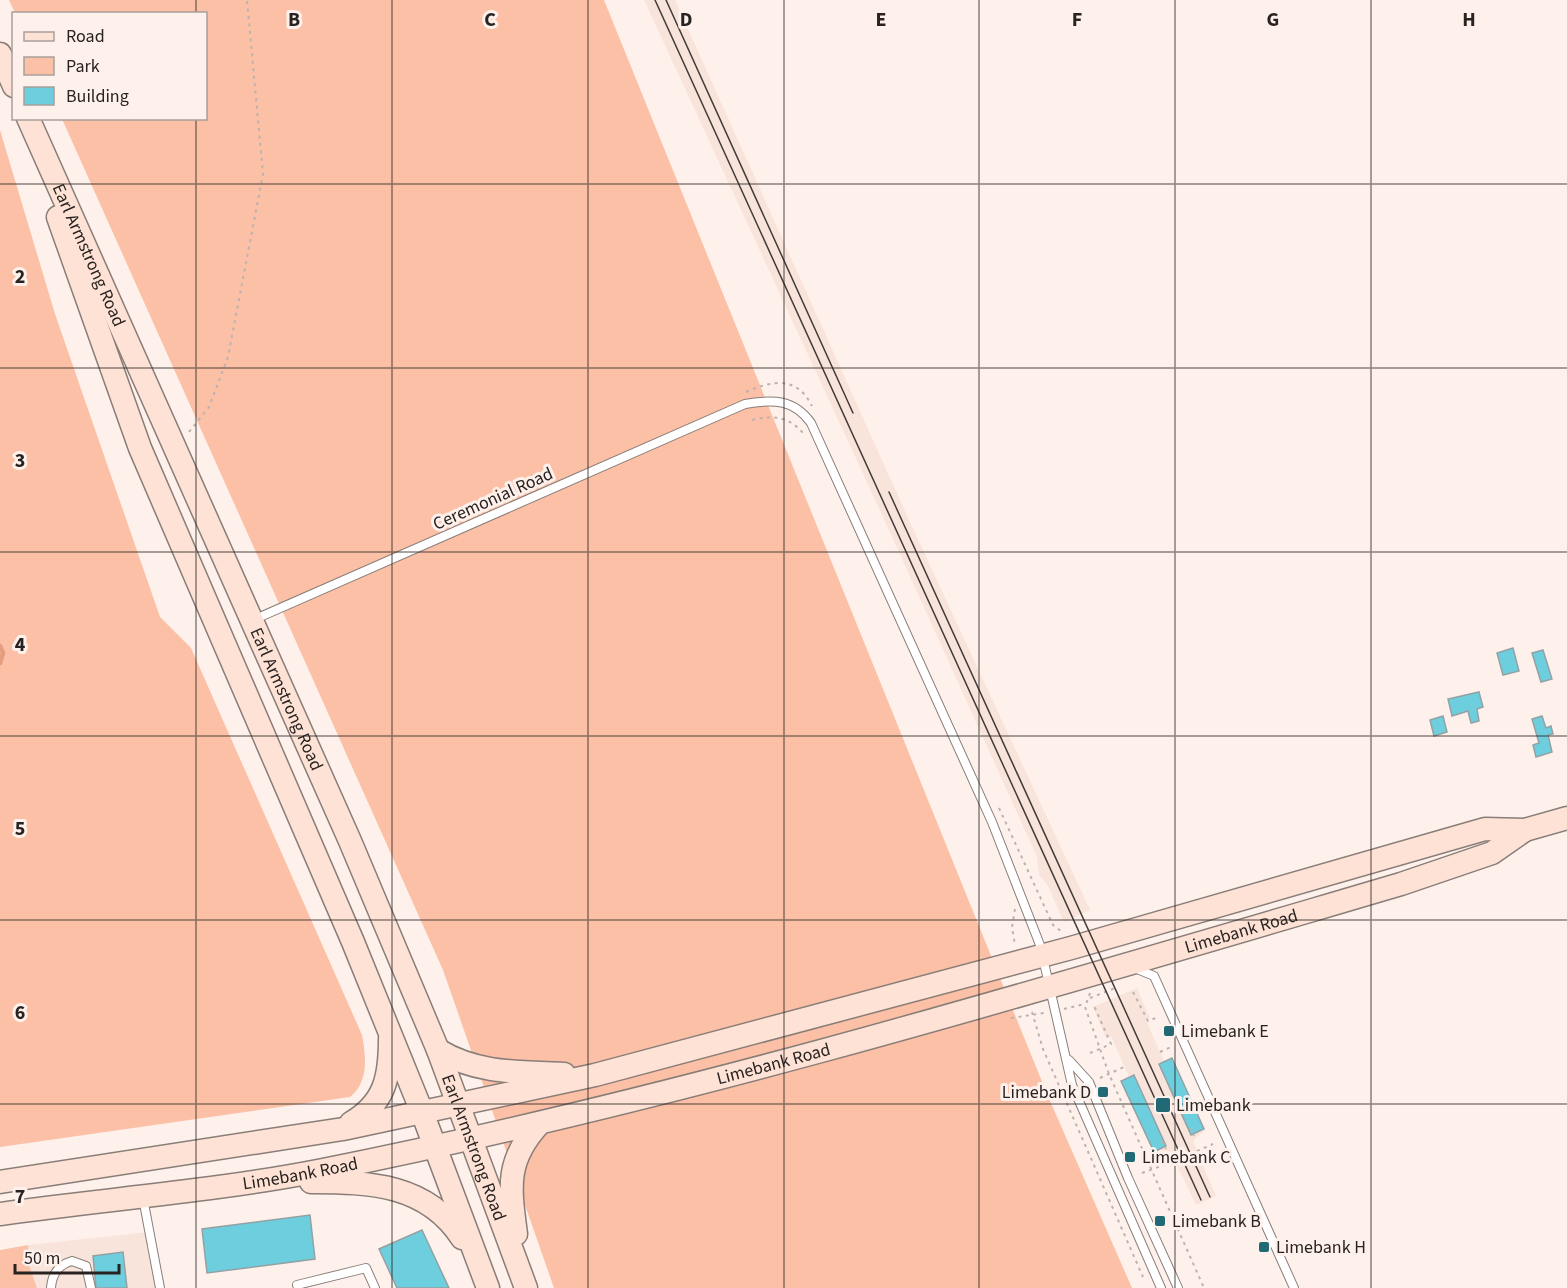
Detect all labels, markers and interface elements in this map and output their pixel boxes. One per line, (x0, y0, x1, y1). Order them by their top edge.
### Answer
text: B (288, 6, 300, 34)
text: C (484, 6, 496, 34)
text: D (680, 6, 692, 34)
text: E (876, 6, 886, 34)
text: F (1072, 6, 1082, 34)
text: G (1267, 6, 1279, 34)
text: H (1462, 6, 1476, 34)
legend (12, 12, 207, 120)
text: Road (66, 24, 105, 49)
text: Park (66, 54, 100, 79)
text: Building (66, 84, 129, 109)
street label: Earl Armstrong Road (46, 179, 132, 331)
text: 2 (15, 263, 25, 291)
text: 3 (15, 447, 25, 475)
street label: Ceremonial Road (429, 461, 557, 537)
street label: Earl Armstrong Road (244, 623, 330, 775)
text: 4 (15, 631, 26, 659)
text: 5 (15, 815, 25, 843)
street label: Limebank Road (1181, 903, 1301, 960)
text: 6 (15, 999, 25, 1027)
place label: Limebank E (1181, 1019, 1269, 1044)
marker: Limebank E (1162, 1024, 1176, 1038)
street label: Limebank Road (714, 1037, 833, 1091)
street label: Earl Armstrong Road (436, 1071, 512, 1224)
place label: Limebank D (1002, 1080, 1091, 1105)
marker: Limebank D (1096, 1085, 1110, 1099)
place label: Limebank (1176, 1093, 1251, 1118)
marker: Limebank (1154, 1096, 1172, 1114)
place label: Limebank C (1142, 1145, 1230, 1170)
marker: Limebank C (1123, 1150, 1137, 1164)
street label: Limebank Road (241, 1151, 360, 1196)
text: 7 (15, 1183, 25, 1211)
place label: Limebank B (1172, 1209, 1261, 1234)
marker: Limebank B (1153, 1214, 1167, 1228)
place label: Limebank H (1276, 1235, 1366, 1260)
scale bar (15, 1237, 118, 1275)
marker: Limebank H (1257, 1240, 1271, 1254)
text: 50 m (24, 1246, 60, 1271)

